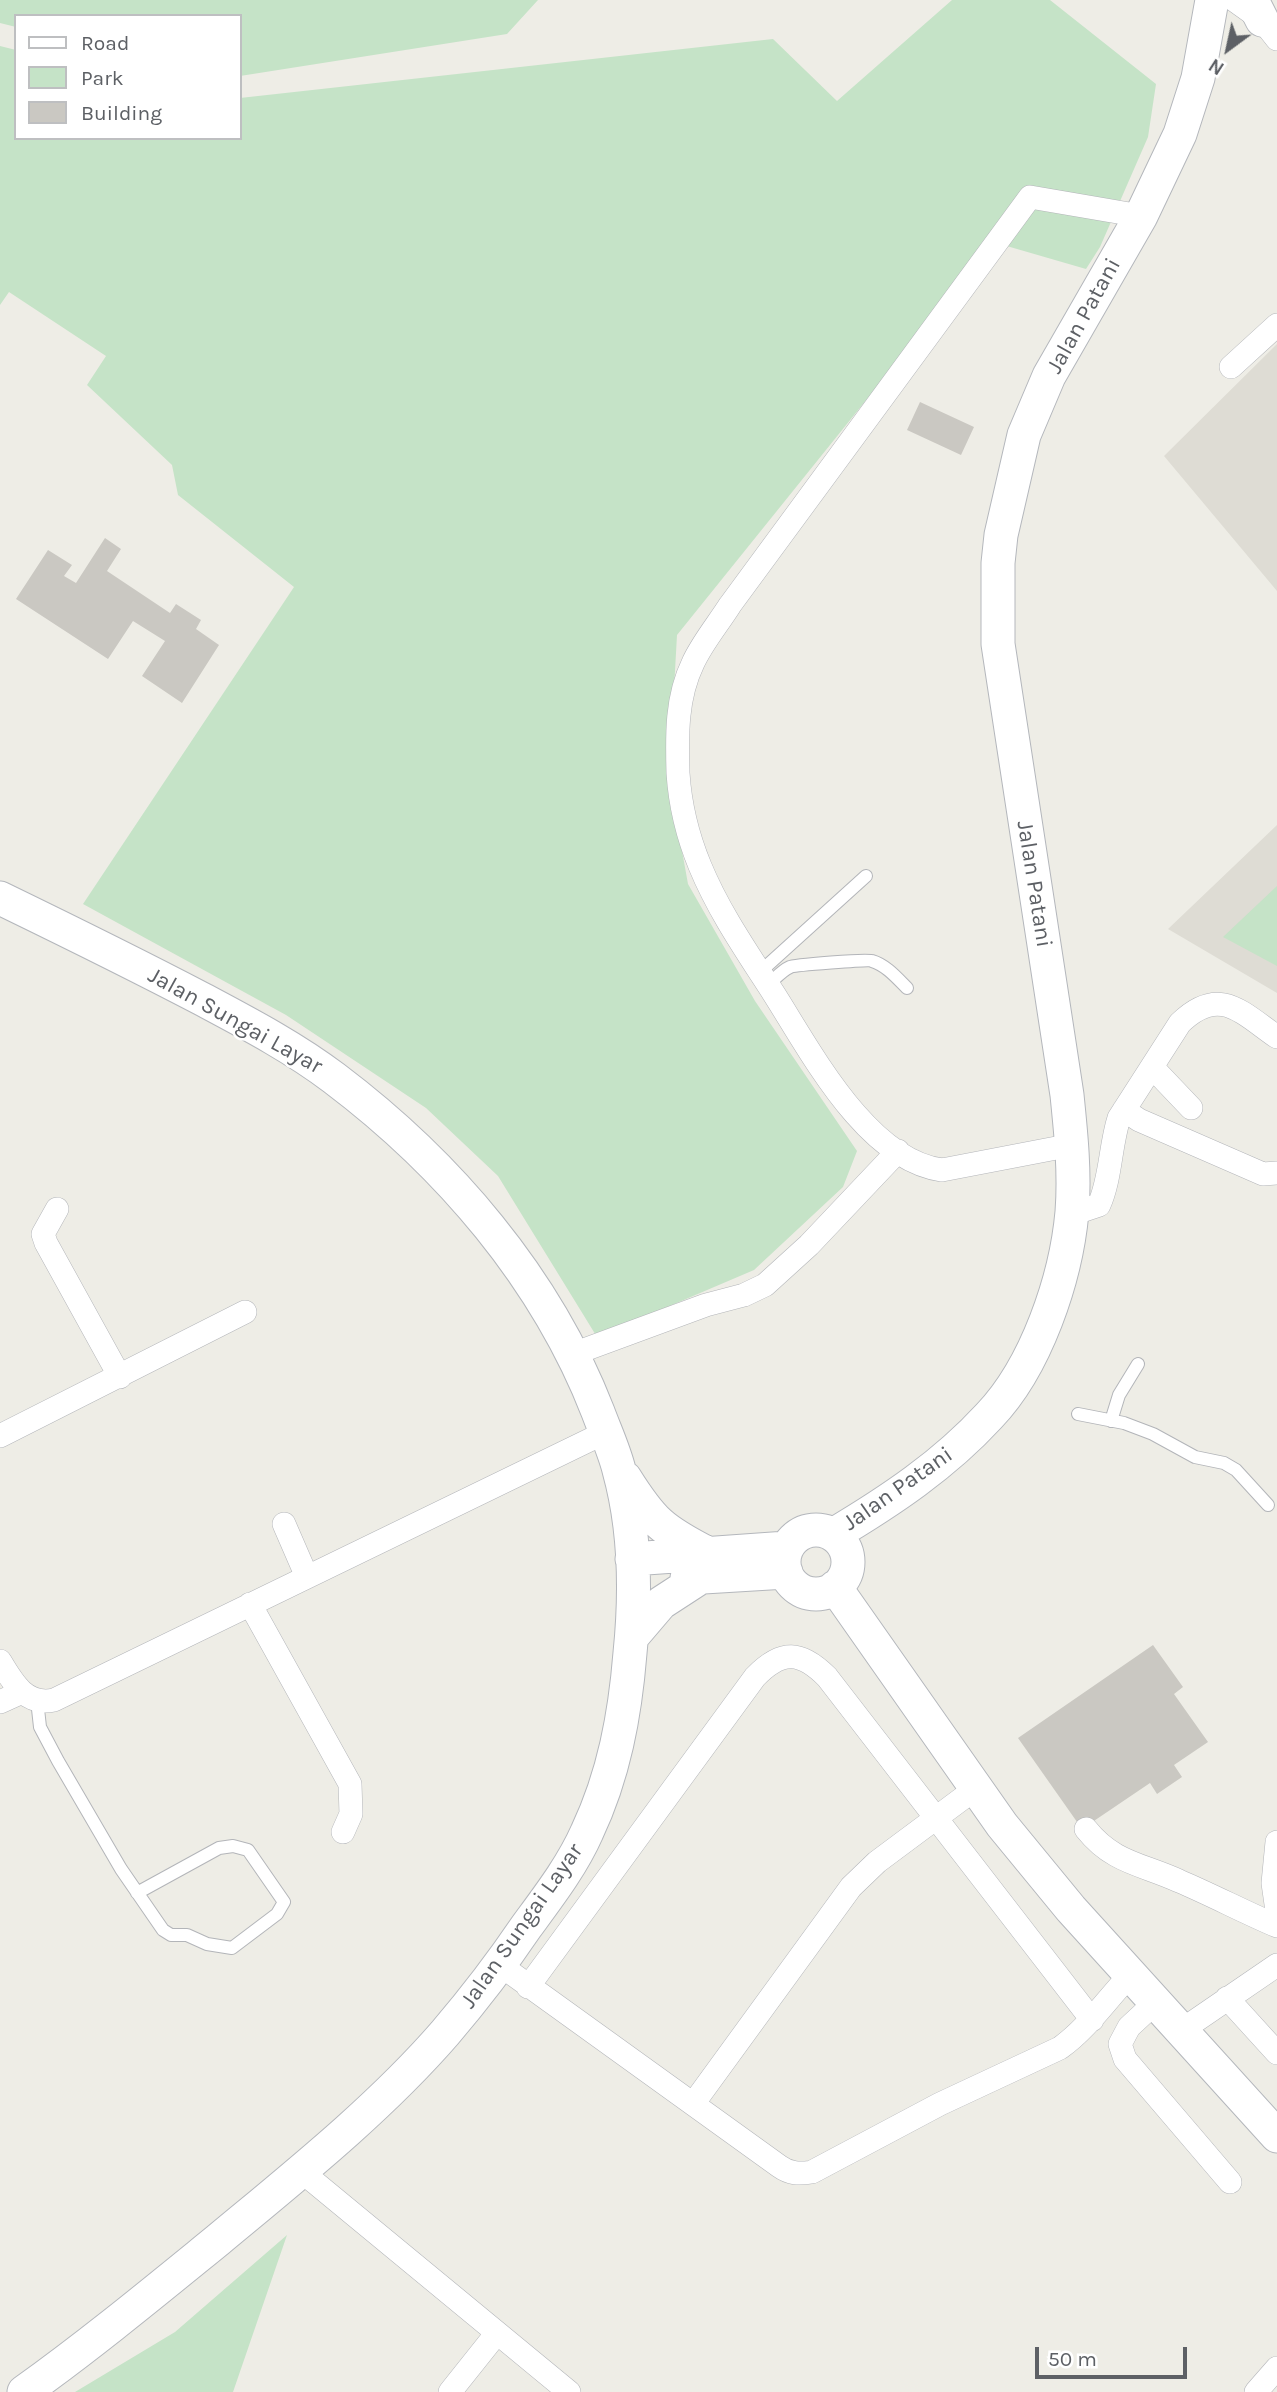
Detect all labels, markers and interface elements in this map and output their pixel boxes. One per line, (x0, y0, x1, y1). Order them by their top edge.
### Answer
legend (14, 14, 242, 140)
north arrow (1193, 14, 1263, 84)
text: Road (81, 31, 129, 55)
text: N (1205, 54, 1228, 80)
text: Park (81, 66, 124, 90)
text: Building (81, 101, 162, 125)
street label: Jalan Patani (1041, 253, 1127, 379)
street label: Jalan Patani (1010, 819, 1058, 949)
street label: Jalan Sungai Layar (143, 962, 327, 1080)
street label: Jalan Patani (838, 1441, 958, 1537)
street label: Jalan Sungai Layar (455, 1838, 589, 2014)
scale bar (1039, 2332, 1191, 2376)
text: 50 m (1048, 2347, 1097, 2371)

